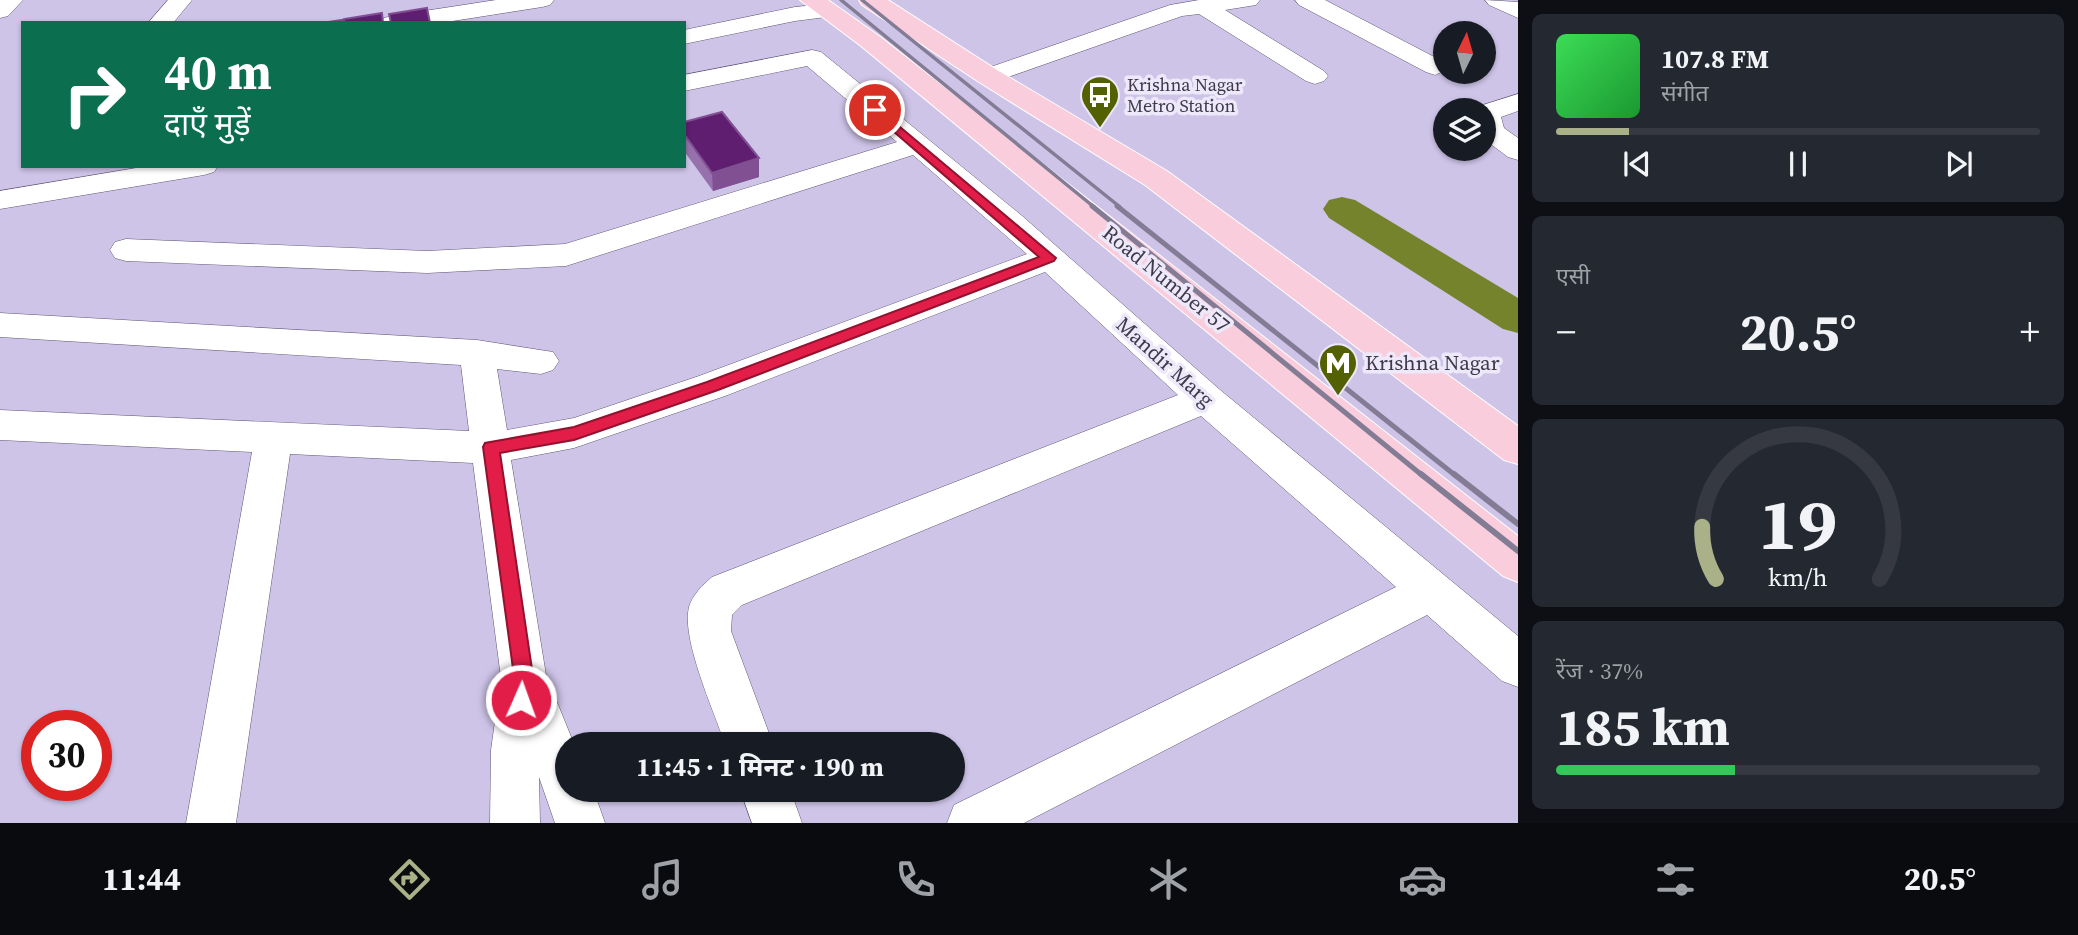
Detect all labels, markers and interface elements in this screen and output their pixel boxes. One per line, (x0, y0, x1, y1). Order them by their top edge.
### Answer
north arrow (1433, 21, 1496, 84)
map controls (1433, 21, 1496, 161)
text: 40 m (164, 38, 272, 105)
text: 107.8 FM (1661, 41, 1769, 77)
icon: right (49, 49, 140, 140)
place label: Krishna Nagar Metro Station (1127, 72, 1243, 118)
bus stop icon: Krishna Nagar Metro Station (1079, 74, 1121, 129)
text: संगीत (1661, 77, 1709, 109)
pin (845, 80, 905, 140)
icon: arrive (856, 91, 894, 129)
button: layers (1433, 98, 1496, 161)
text: दाएँ मुड़ें (164, 102, 251, 146)
icon: previous (1618, 145, 1656, 183)
icon: pause (1779, 145, 1817, 183)
icon: next (1940, 145, 1978, 183)
street label: Road Number 57 (1096, 218, 1236, 339)
text: एसी (1556, 260, 1590, 292)
text: 20.5° (1739, 296, 1857, 367)
text: − (1556, 306, 1576, 358)
text: + (2020, 306, 2040, 358)
street label: Mandir Marg (1110, 310, 1221, 413)
metro station icon: Krishna Nagar (1317, 342, 1359, 397)
place label: Krishna Nagar (1365, 348, 1500, 377)
text: 19 (1759, 474, 1837, 573)
text: km/h (1768, 559, 1828, 593)
text: रेंज · 37% (1556, 655, 1643, 687)
position arrow (484, 663, 558, 737)
text: 185 km (1556, 691, 1730, 762)
speed limit sign: 30 (21, 710, 112, 801)
text: 11:45 · 1 मिनट · 190 m (636, 749, 884, 785)
icon: directions (385, 855, 434, 904)
icon: music (638, 855, 687, 904)
icon: phone (891, 855, 940, 904)
icon: climate (1144, 855, 1193, 904)
icon: car (1398, 855, 1447, 904)
icon: filters (1651, 855, 1700, 904)
text: 11:44 (102, 857, 181, 901)
text: 20.5° (1904, 857, 1976, 901)

